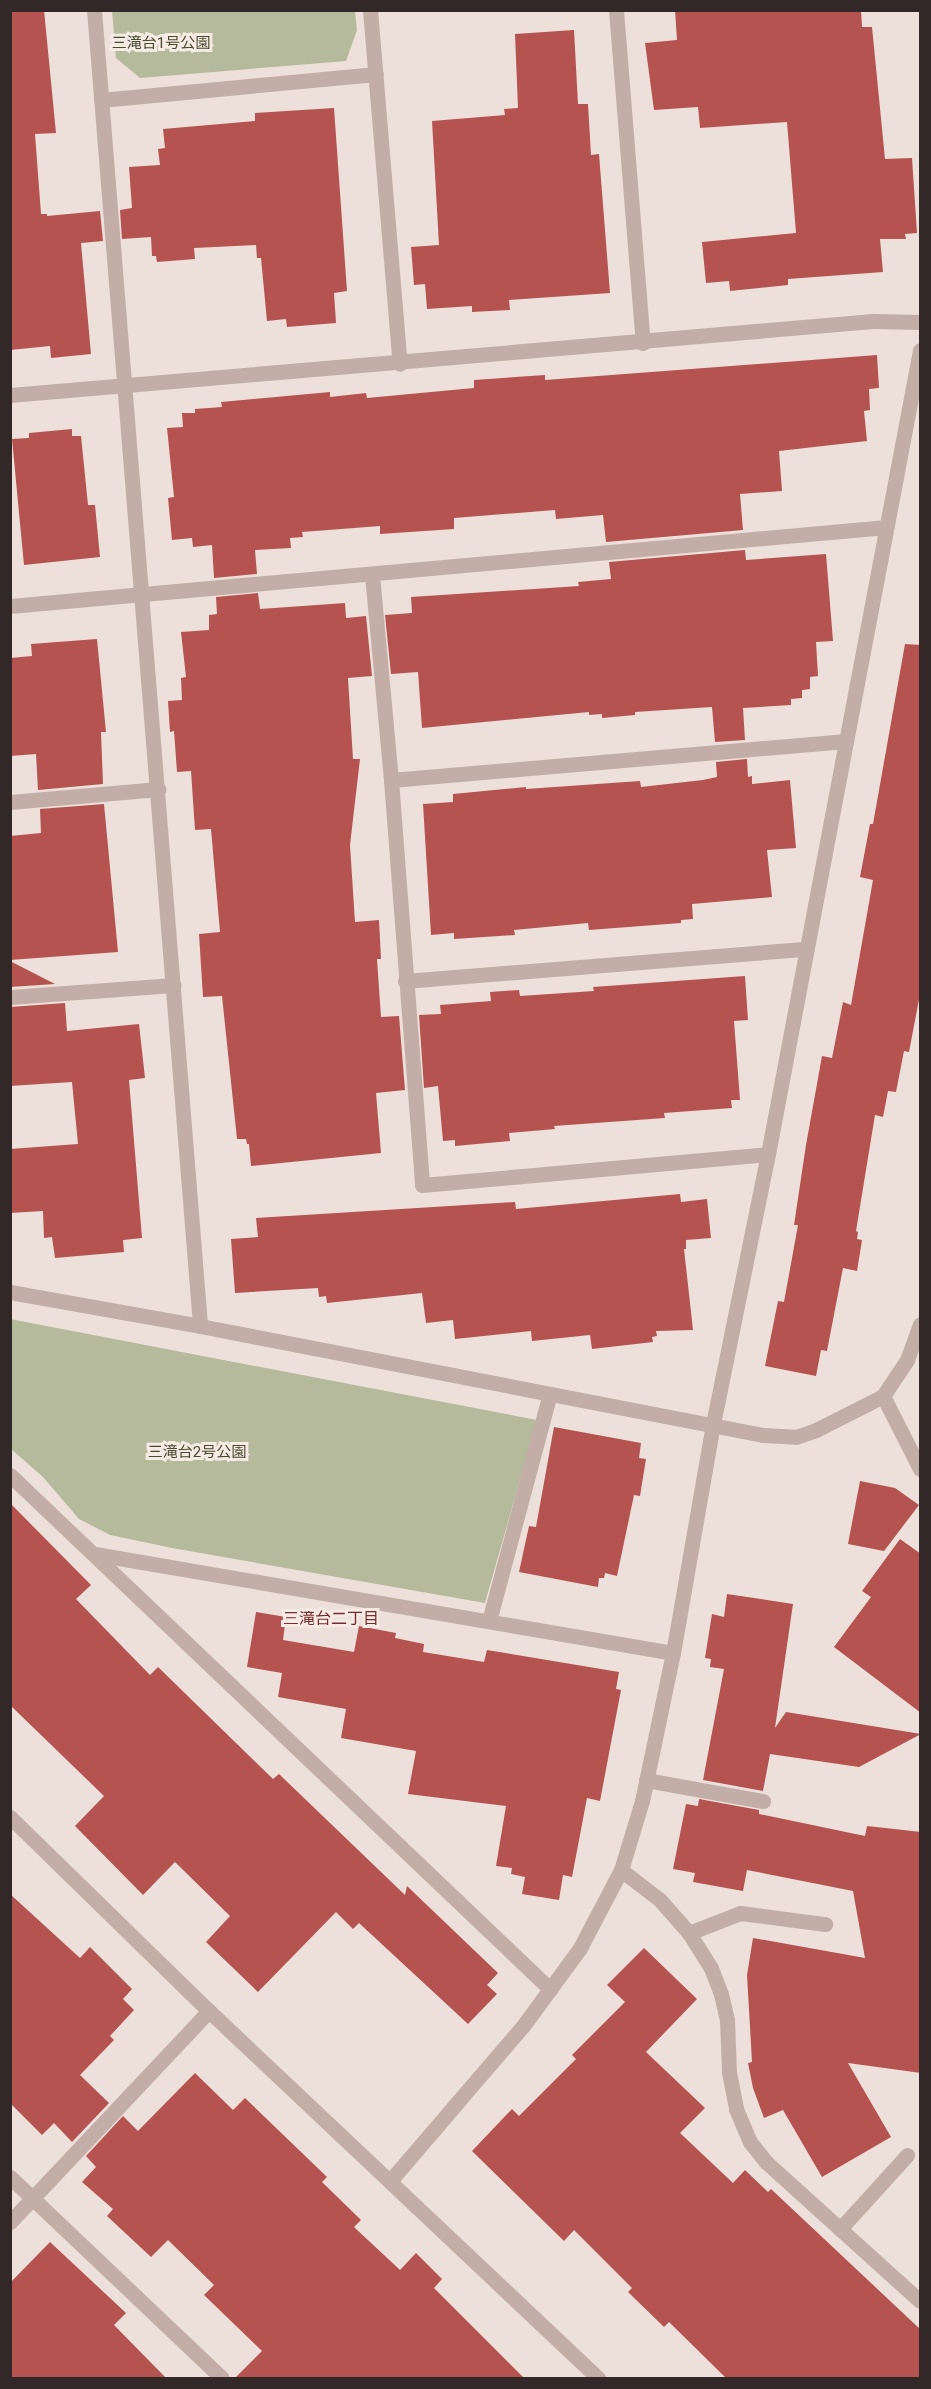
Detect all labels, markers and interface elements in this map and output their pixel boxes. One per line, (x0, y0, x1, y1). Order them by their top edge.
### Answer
park label: 三滝台1号公園 (112, 35, 210, 53)
park label: 三滝台2号公園 (148, 1444, 246, 1462)
district label: 三滝台二丁目 (283, 1609, 379, 1629)

